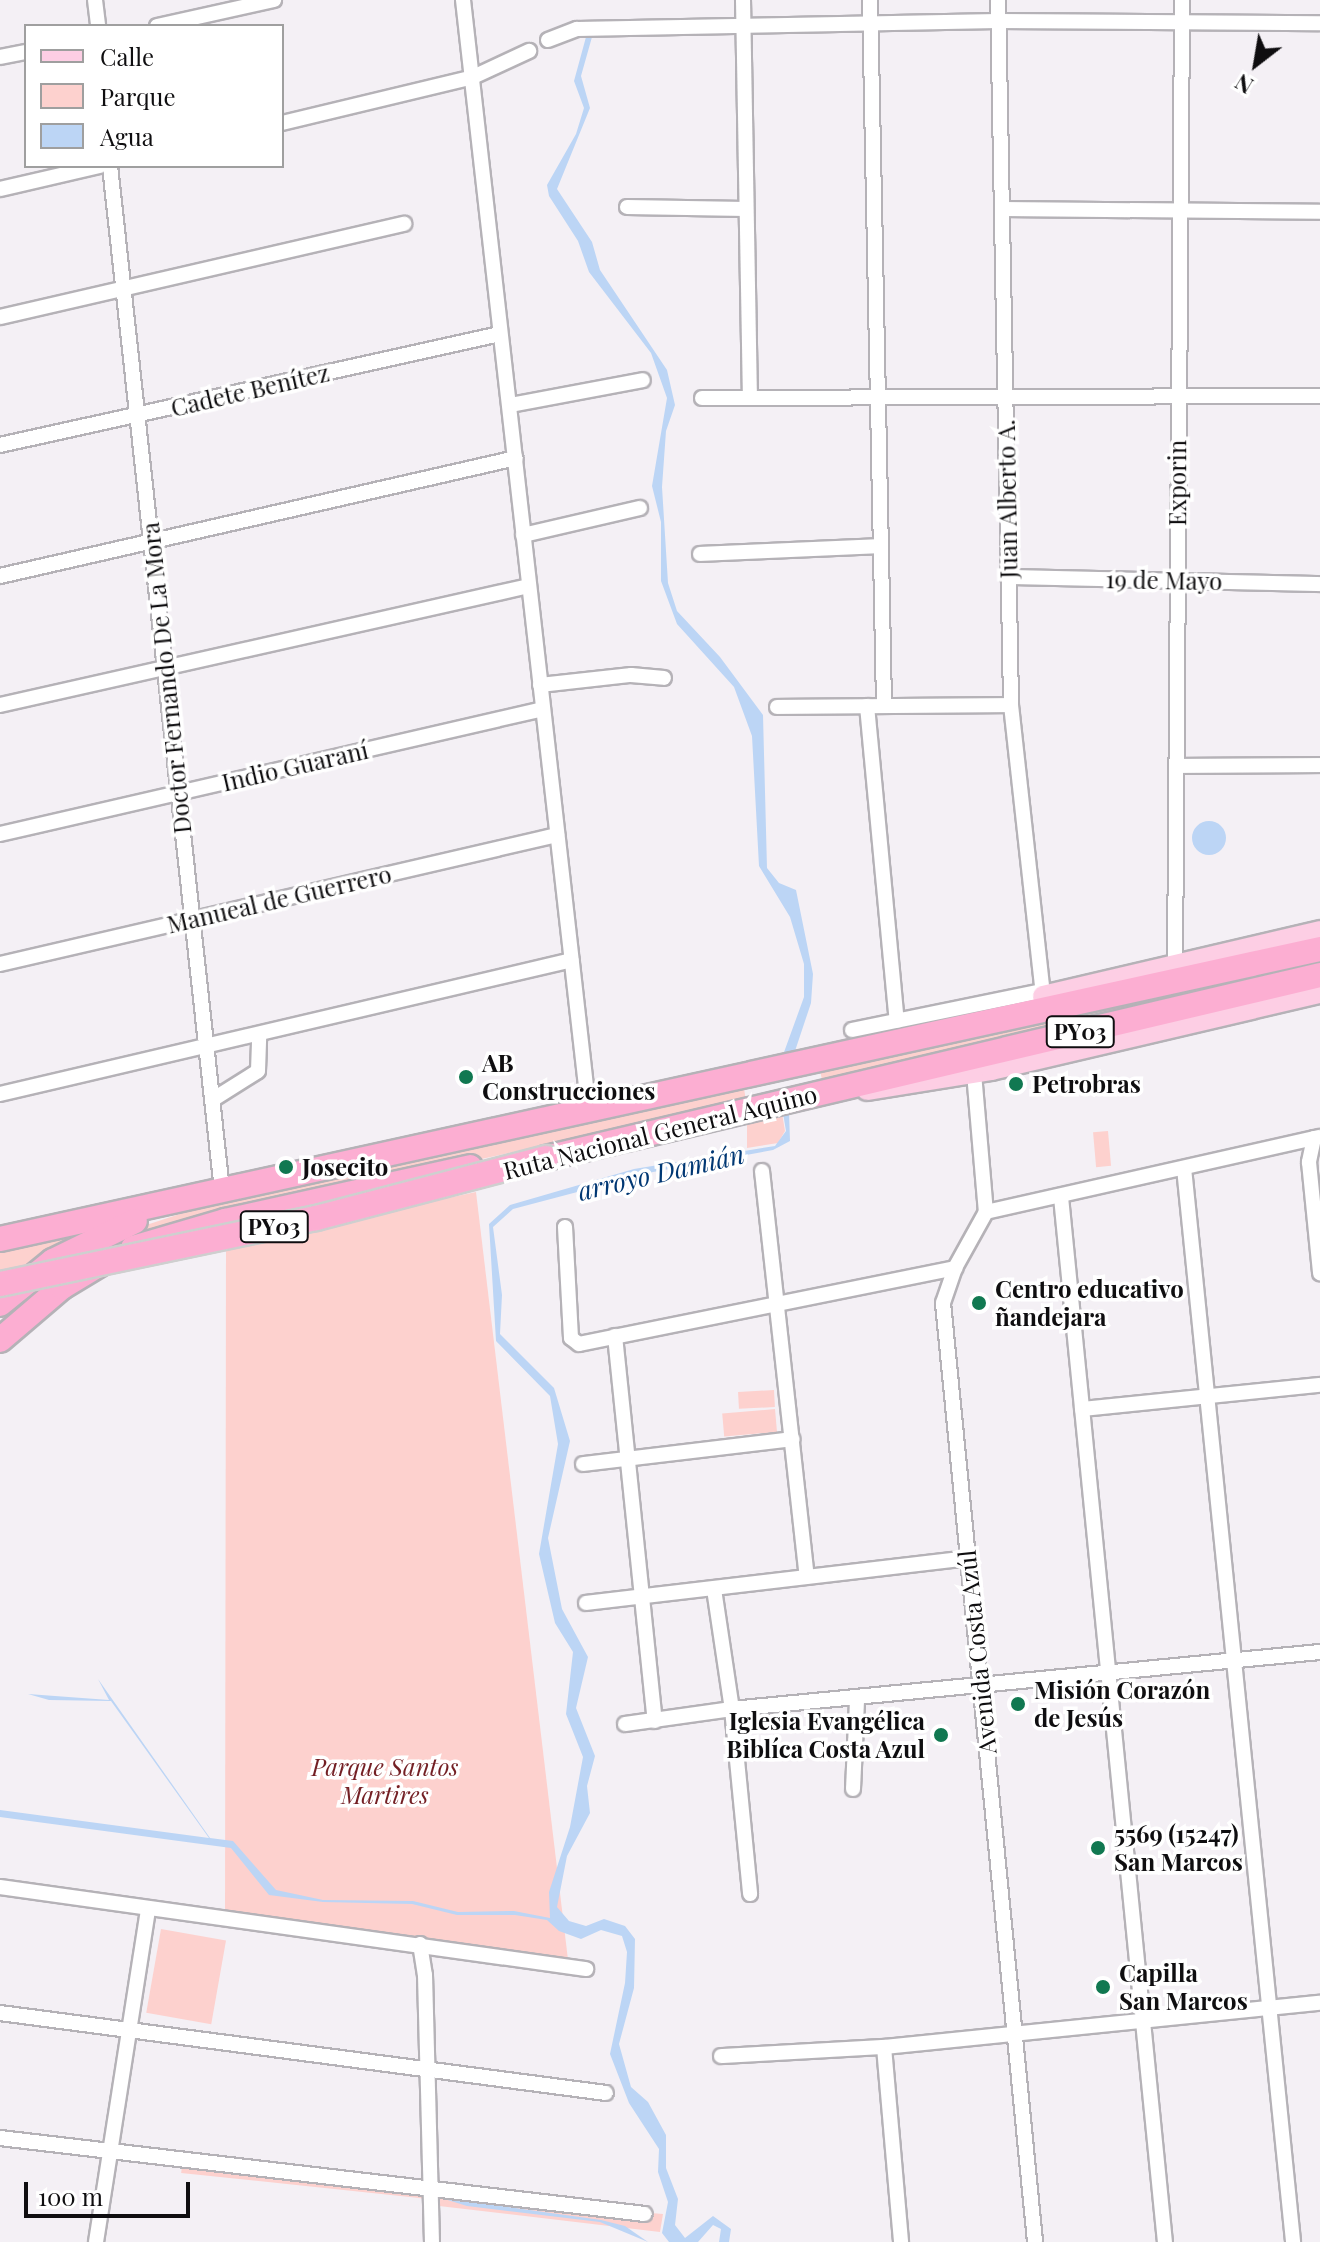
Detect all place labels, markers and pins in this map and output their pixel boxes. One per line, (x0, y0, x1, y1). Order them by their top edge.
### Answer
place label: AB Construcciones (482, 1049, 655, 1105)
marker: AB Construcciones (457, 1068, 475, 1086)
place label: Petrobras (1032, 1070, 1141, 1098)
marker: Petrobras (1007, 1075, 1025, 1093)
place label: Josecito (302, 1153, 388, 1181)
marker: Josecito (277, 1158, 295, 1176)
place label: Centro educativo ñandejara (995, 1275, 1184, 1331)
marker: Centro educativo ñandejara (970, 1294, 988, 1312)
place label: Misión Corazón de Jesús (1034, 1676, 1210, 1732)
marker: Misión Corazón de Jesús (1009, 1695, 1027, 1713)
place label: Iglesia Evangélica Biblíca Costa Azul (725, 1707, 925, 1763)
marker: Iglesia Evangélica Biblíca Costa Azul (932, 1726, 950, 1744)
place label: 5569 (15247) San Marcos (1114, 1820, 1243, 1876)
marker: 5569 (15247) San Marcos (1089, 1839, 1107, 1857)
place label: Capilla San Marcos (1119, 1959, 1248, 2015)
marker: Capilla San Marcos (1094, 1978, 1112, 1996)

